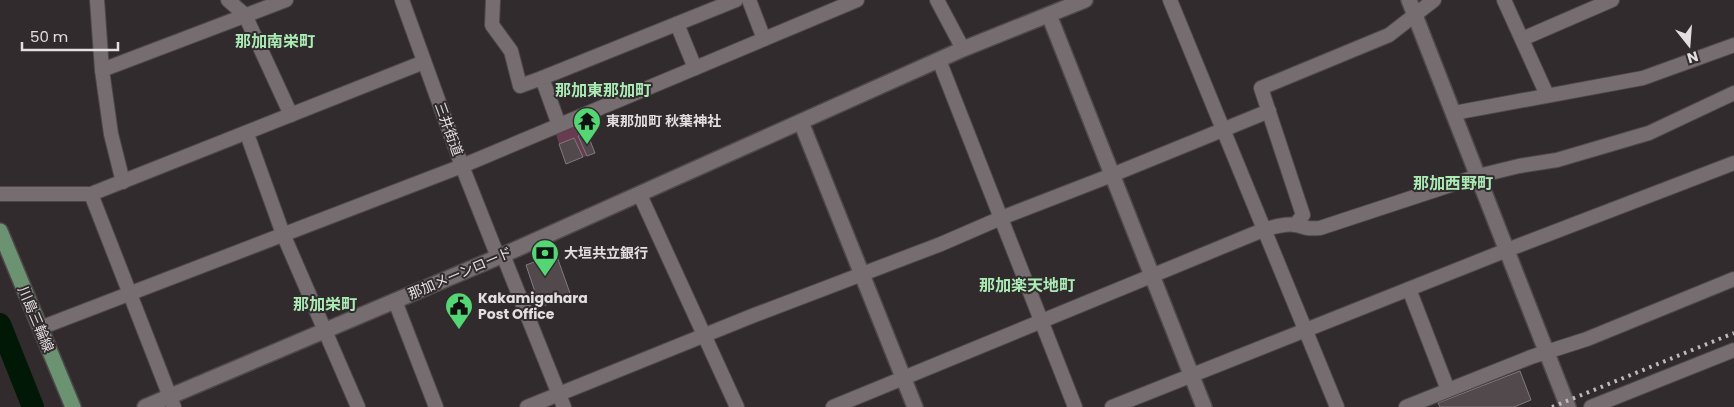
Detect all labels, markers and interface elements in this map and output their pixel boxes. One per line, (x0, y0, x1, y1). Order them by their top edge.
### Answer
scale bar (22, 20, 119, 52)
north arrow (1664, 20, 1714, 70)
text: 50 m (30, 26, 68, 47)
district label: 那加南栄町 (235, 30, 315, 53)
text: N (1685, 46, 1701, 69)
district label: 那加東那加町 (555, 79, 651, 102)
street label: 三井街道 (430, 99, 468, 159)
temple icon: 東那加町 秋葉神社 (572, 106, 602, 145)
place label: 東那加町 秋葉神社 (606, 111, 721, 131)
district label: 那加西野町 (1413, 172, 1493, 195)
bank icon: 大垣共立銀行 (530, 238, 560, 277)
street label: 那加メーンロード (405, 242, 515, 304)
place label: 大垣共立銀行 (564, 243, 648, 263)
district label: 那加楽天地町 (979, 274, 1075, 297)
street label: 川島三輪線 (13, 283, 59, 355)
place label: Kakamigahara Post Office (478, 288, 588, 324)
public building icon: Kakamigahara Post Office (444, 291, 474, 330)
district label: 那加栄町 (293, 293, 357, 316)

